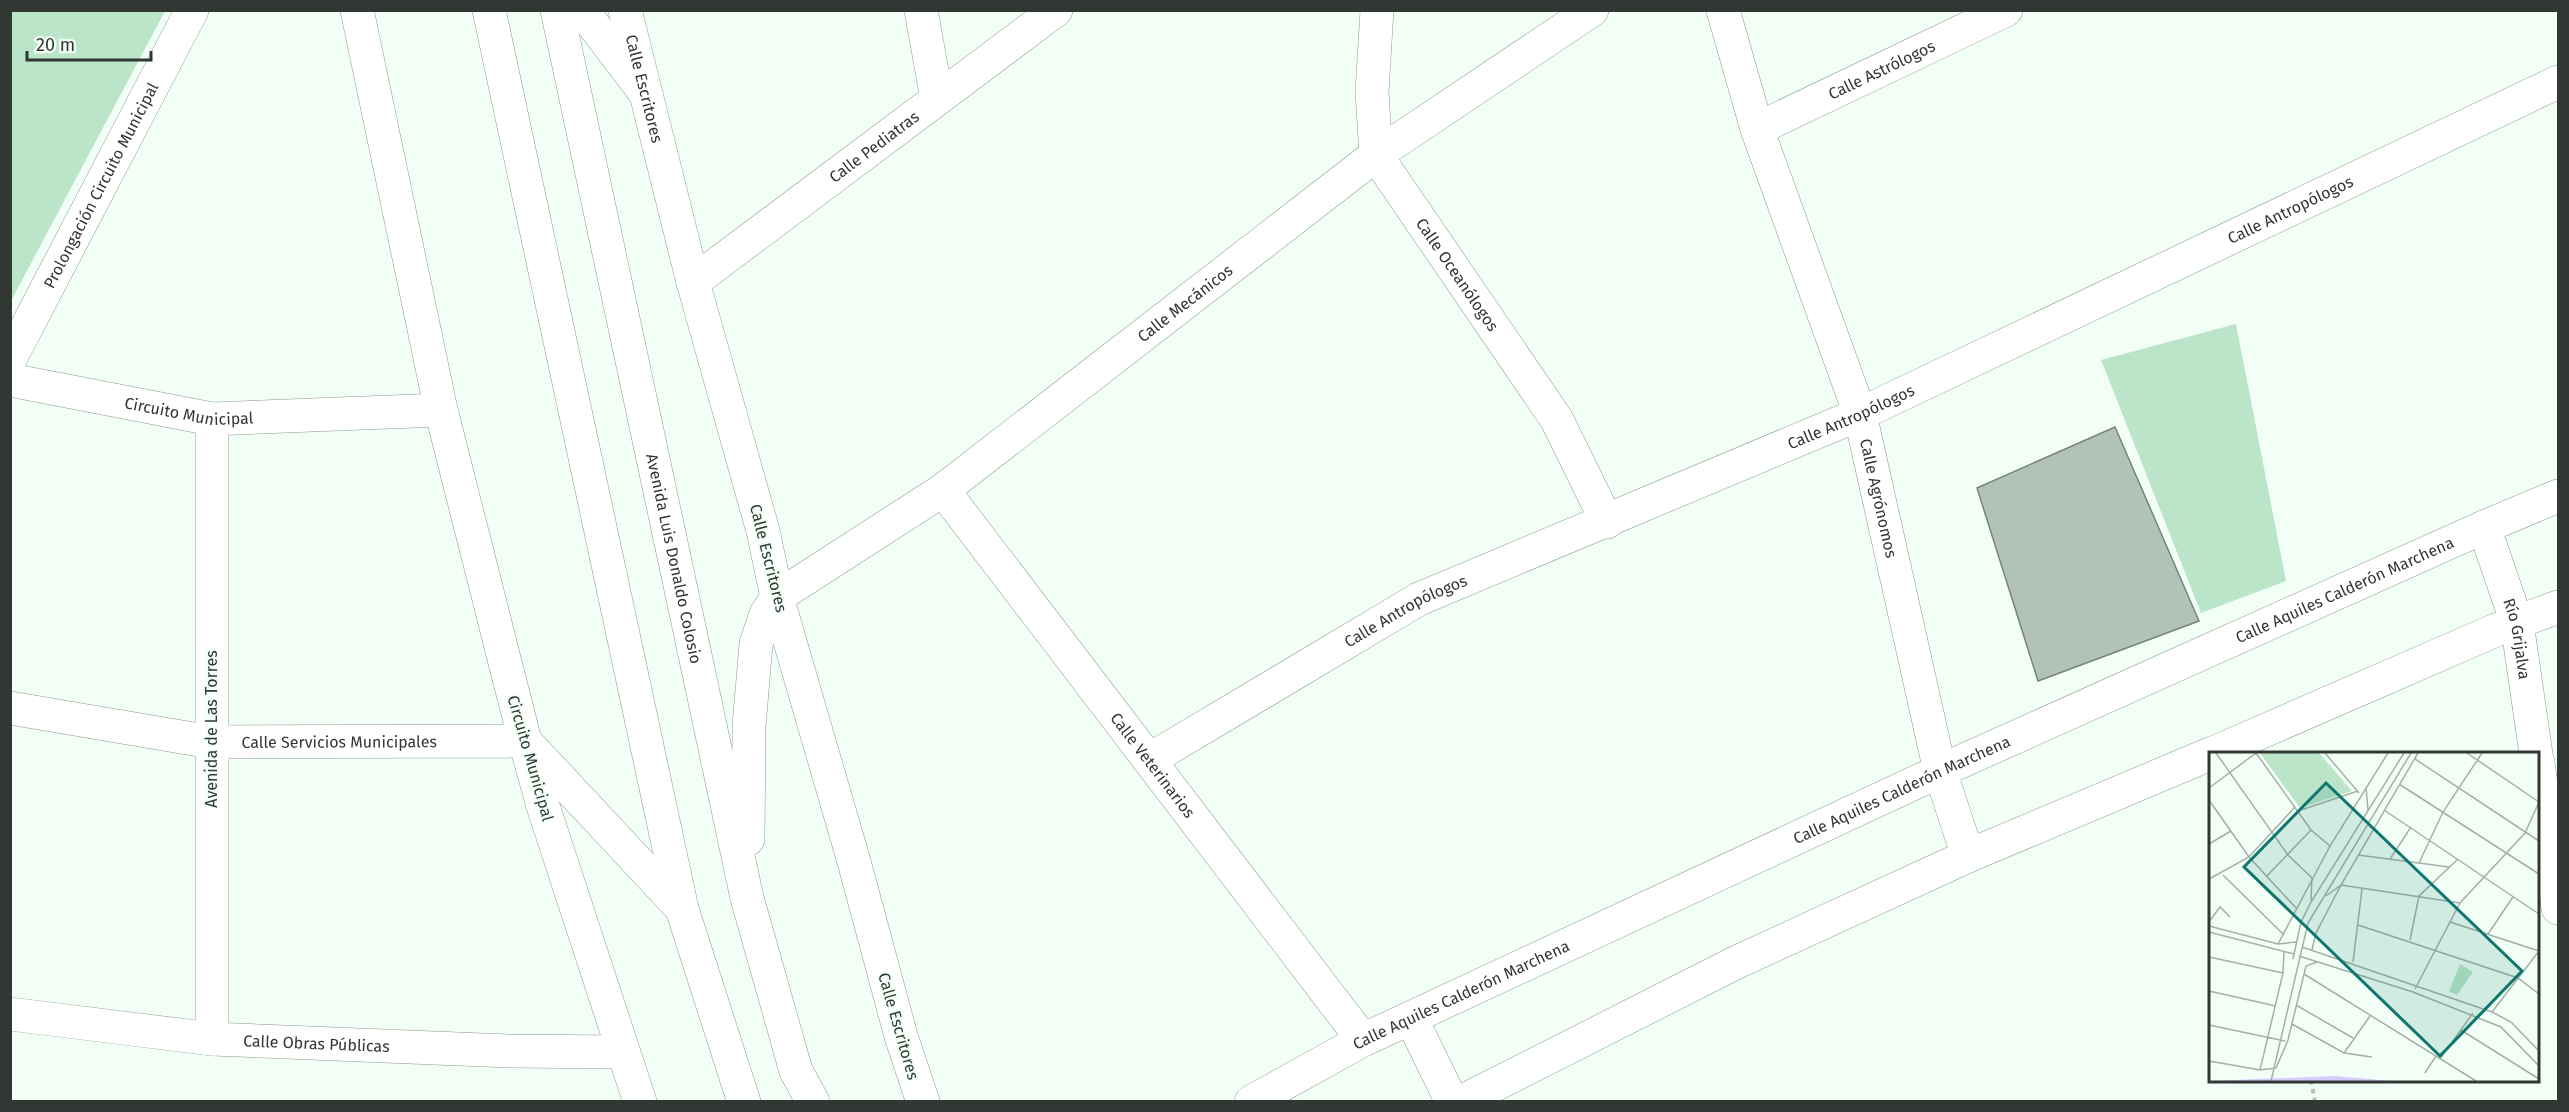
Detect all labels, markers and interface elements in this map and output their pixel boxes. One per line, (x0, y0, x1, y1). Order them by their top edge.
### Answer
scale bar (27, 24, 152, 62)
street label: Calle Escritores (622, 33, 667, 145)
text: 20 m (36, 34, 75, 56)
street label: Calle Astrólogos (1825, 36, 1938, 104)
street label: Prolongación Circuito Municipal (40, 79, 163, 292)
street label: Calle Pediatras (825, 107, 923, 187)
street label: Calle Antropólogos (2225, 172, 2356, 248)
street label: Calle Oceanólogos (1412, 215, 1503, 335)
street label: Calle Mecánicos (1134, 261, 1236, 346)
street label: Calle Antropólogos (1785, 381, 1917, 453)
street label: Circuito Municipal (123, 393, 254, 429)
street label: Calle Agrónomos (1856, 437, 1901, 560)
street label: Avenida Luis Donaldo Colosio (642, 452, 706, 665)
street label: Calle Escritores (746, 502, 791, 614)
street label: Calle Aquiles Calderón Marchena (2233, 533, 2457, 647)
street label: Calle Antropólogos (1341, 571, 1470, 652)
street label: Río Grijalva (2499, 596, 2534, 681)
street label: Avenida de Las Torres (202, 650, 221, 808)
street label: Circuito Municipal (503, 693, 558, 824)
street label: Calle Veterinarios (1106, 709, 1199, 822)
street label: Calle Servicios Municipales (241, 732, 437, 752)
street label: Calle Aquiles Calderón Marchena (1790, 732, 2013, 848)
inset map (2209, 752, 2539, 1082)
street label: Calle Aquiles Calderón Marchena (1349, 936, 1573, 1054)
street label: Calle Escritores (874, 970, 923, 1082)
street label: Calle Obras Públicas (243, 1031, 390, 1056)

